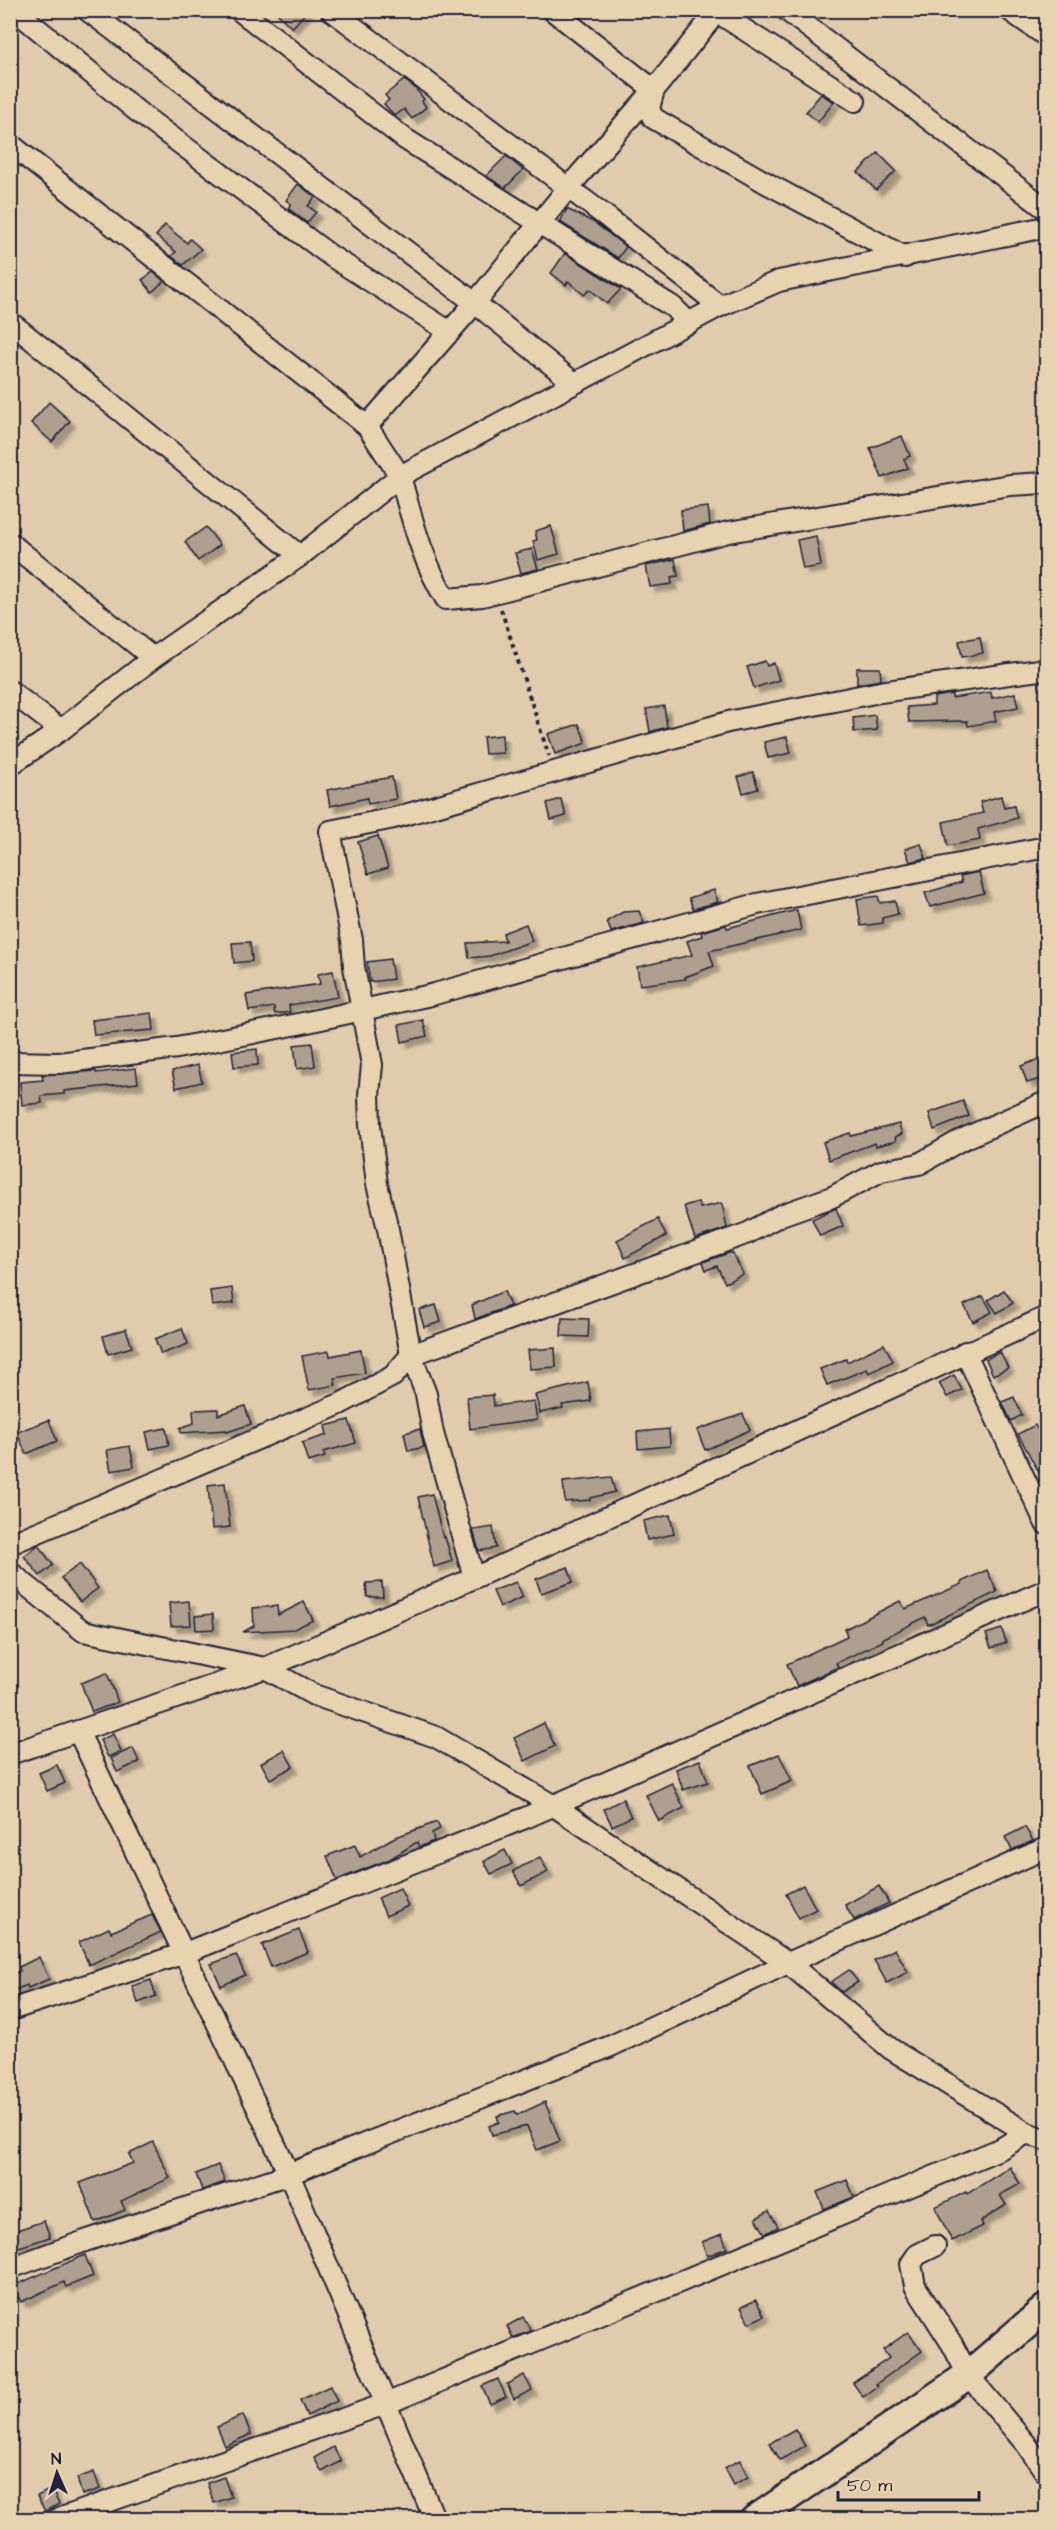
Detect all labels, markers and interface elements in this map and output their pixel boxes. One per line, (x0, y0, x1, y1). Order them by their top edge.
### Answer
north arrow (27, 2443, 87, 2503)
text: N (51, 2448, 62, 2470)
scale bar (838, 2464, 979, 2502)
text: 50 m (847, 2473, 892, 2498)

